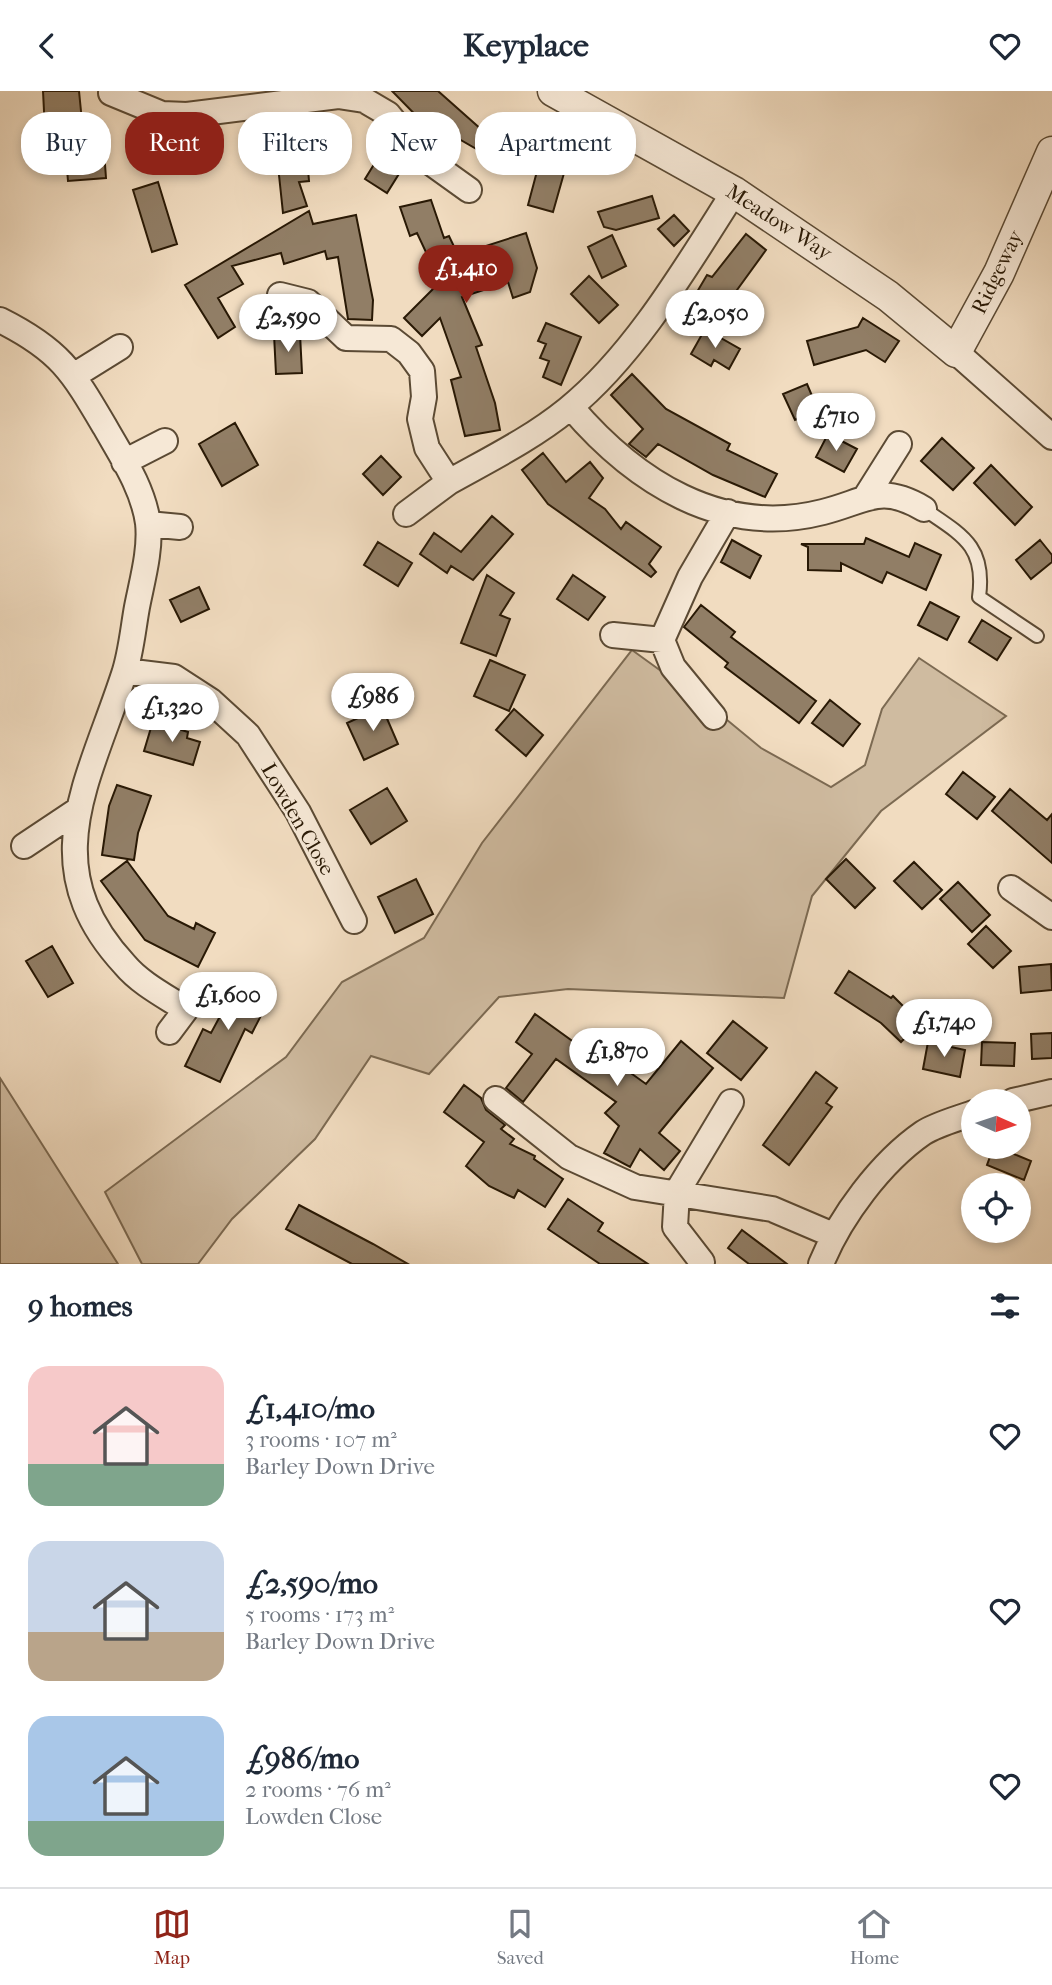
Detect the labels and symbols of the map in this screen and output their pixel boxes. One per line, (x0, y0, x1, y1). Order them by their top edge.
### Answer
street label: Meadow Way (722, 179, 837, 265)
street label: Ridgeway (966, 226, 1028, 318)
pin: £1,410 (409, 245, 523, 305)
pin: £2,050 (658, 291, 772, 350)
pin: £2,590 (231, 295, 345, 354)
pin: £710 (795, 393, 877, 453)
pin: £986 (332, 673, 414, 733)
pin: £1,320 (115, 685, 229, 744)
street label: Lowden Close (256, 759, 340, 879)
pin: £1,600 (171, 972, 285, 1032)
pin: £1,740 (887, 999, 1001, 1059)
pin: £1,870 (560, 1028, 674, 1088)
north arrow (961, 1089, 1031, 1159)

